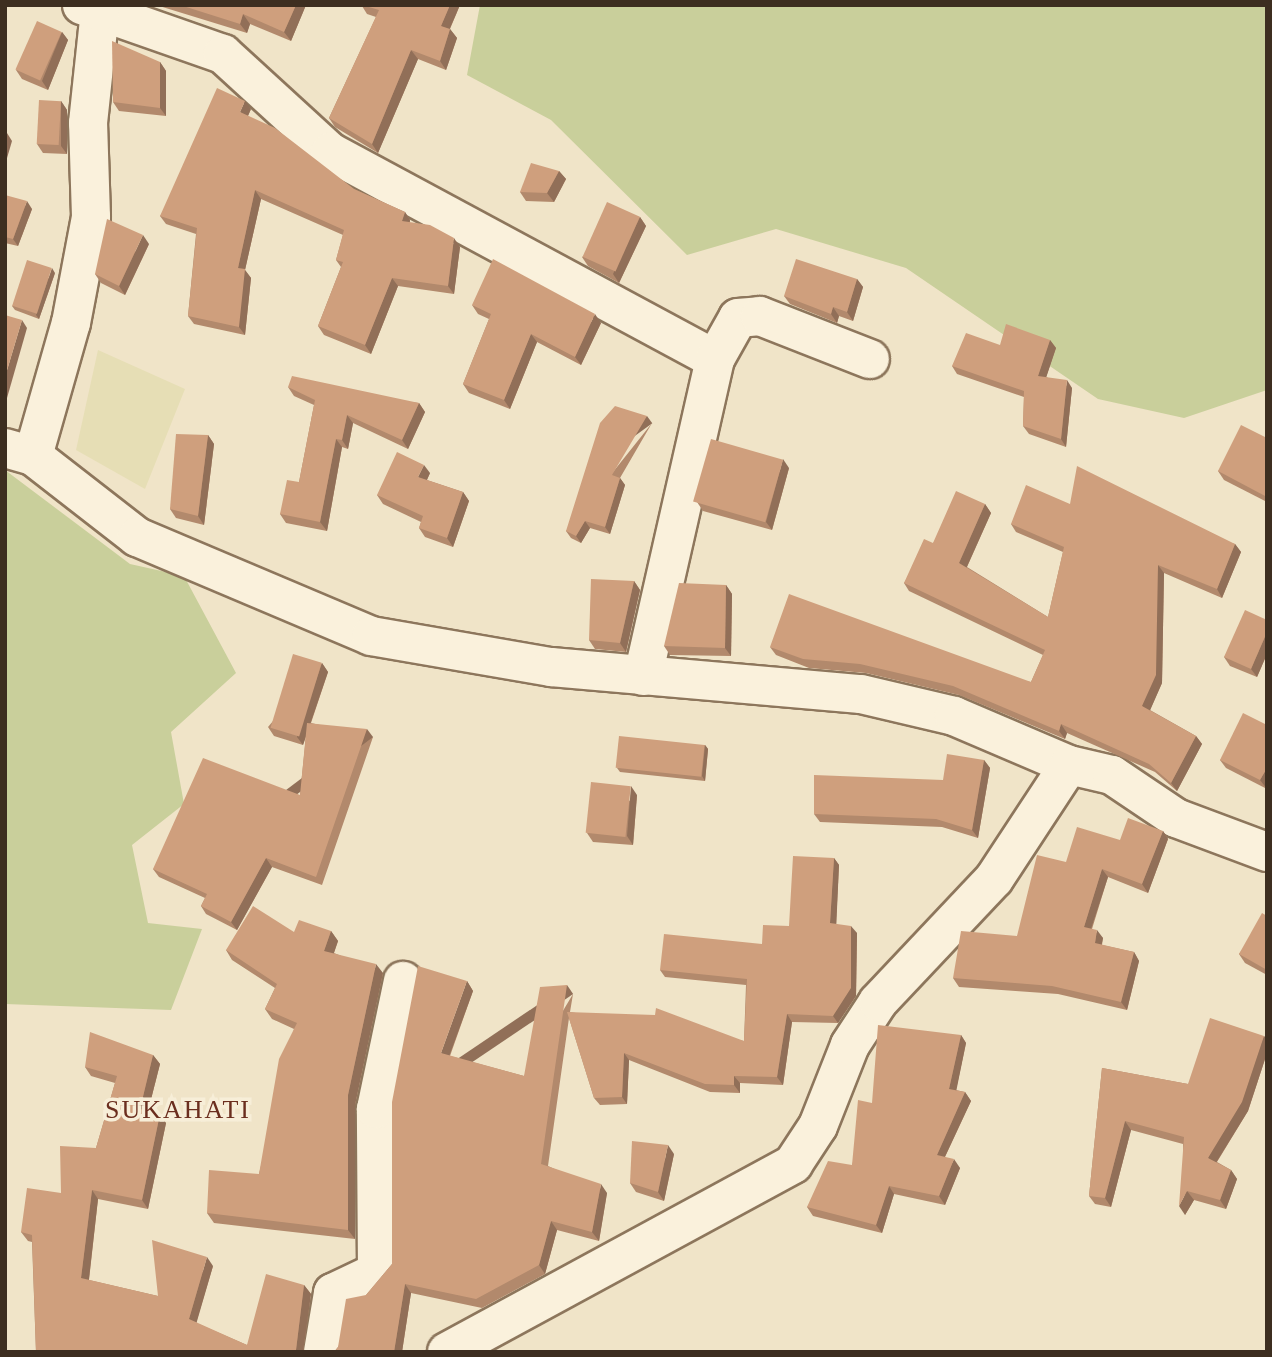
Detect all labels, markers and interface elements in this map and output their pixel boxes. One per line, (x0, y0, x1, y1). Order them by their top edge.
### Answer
district label: SUKAHATI (106, 1094, 250, 1126)

